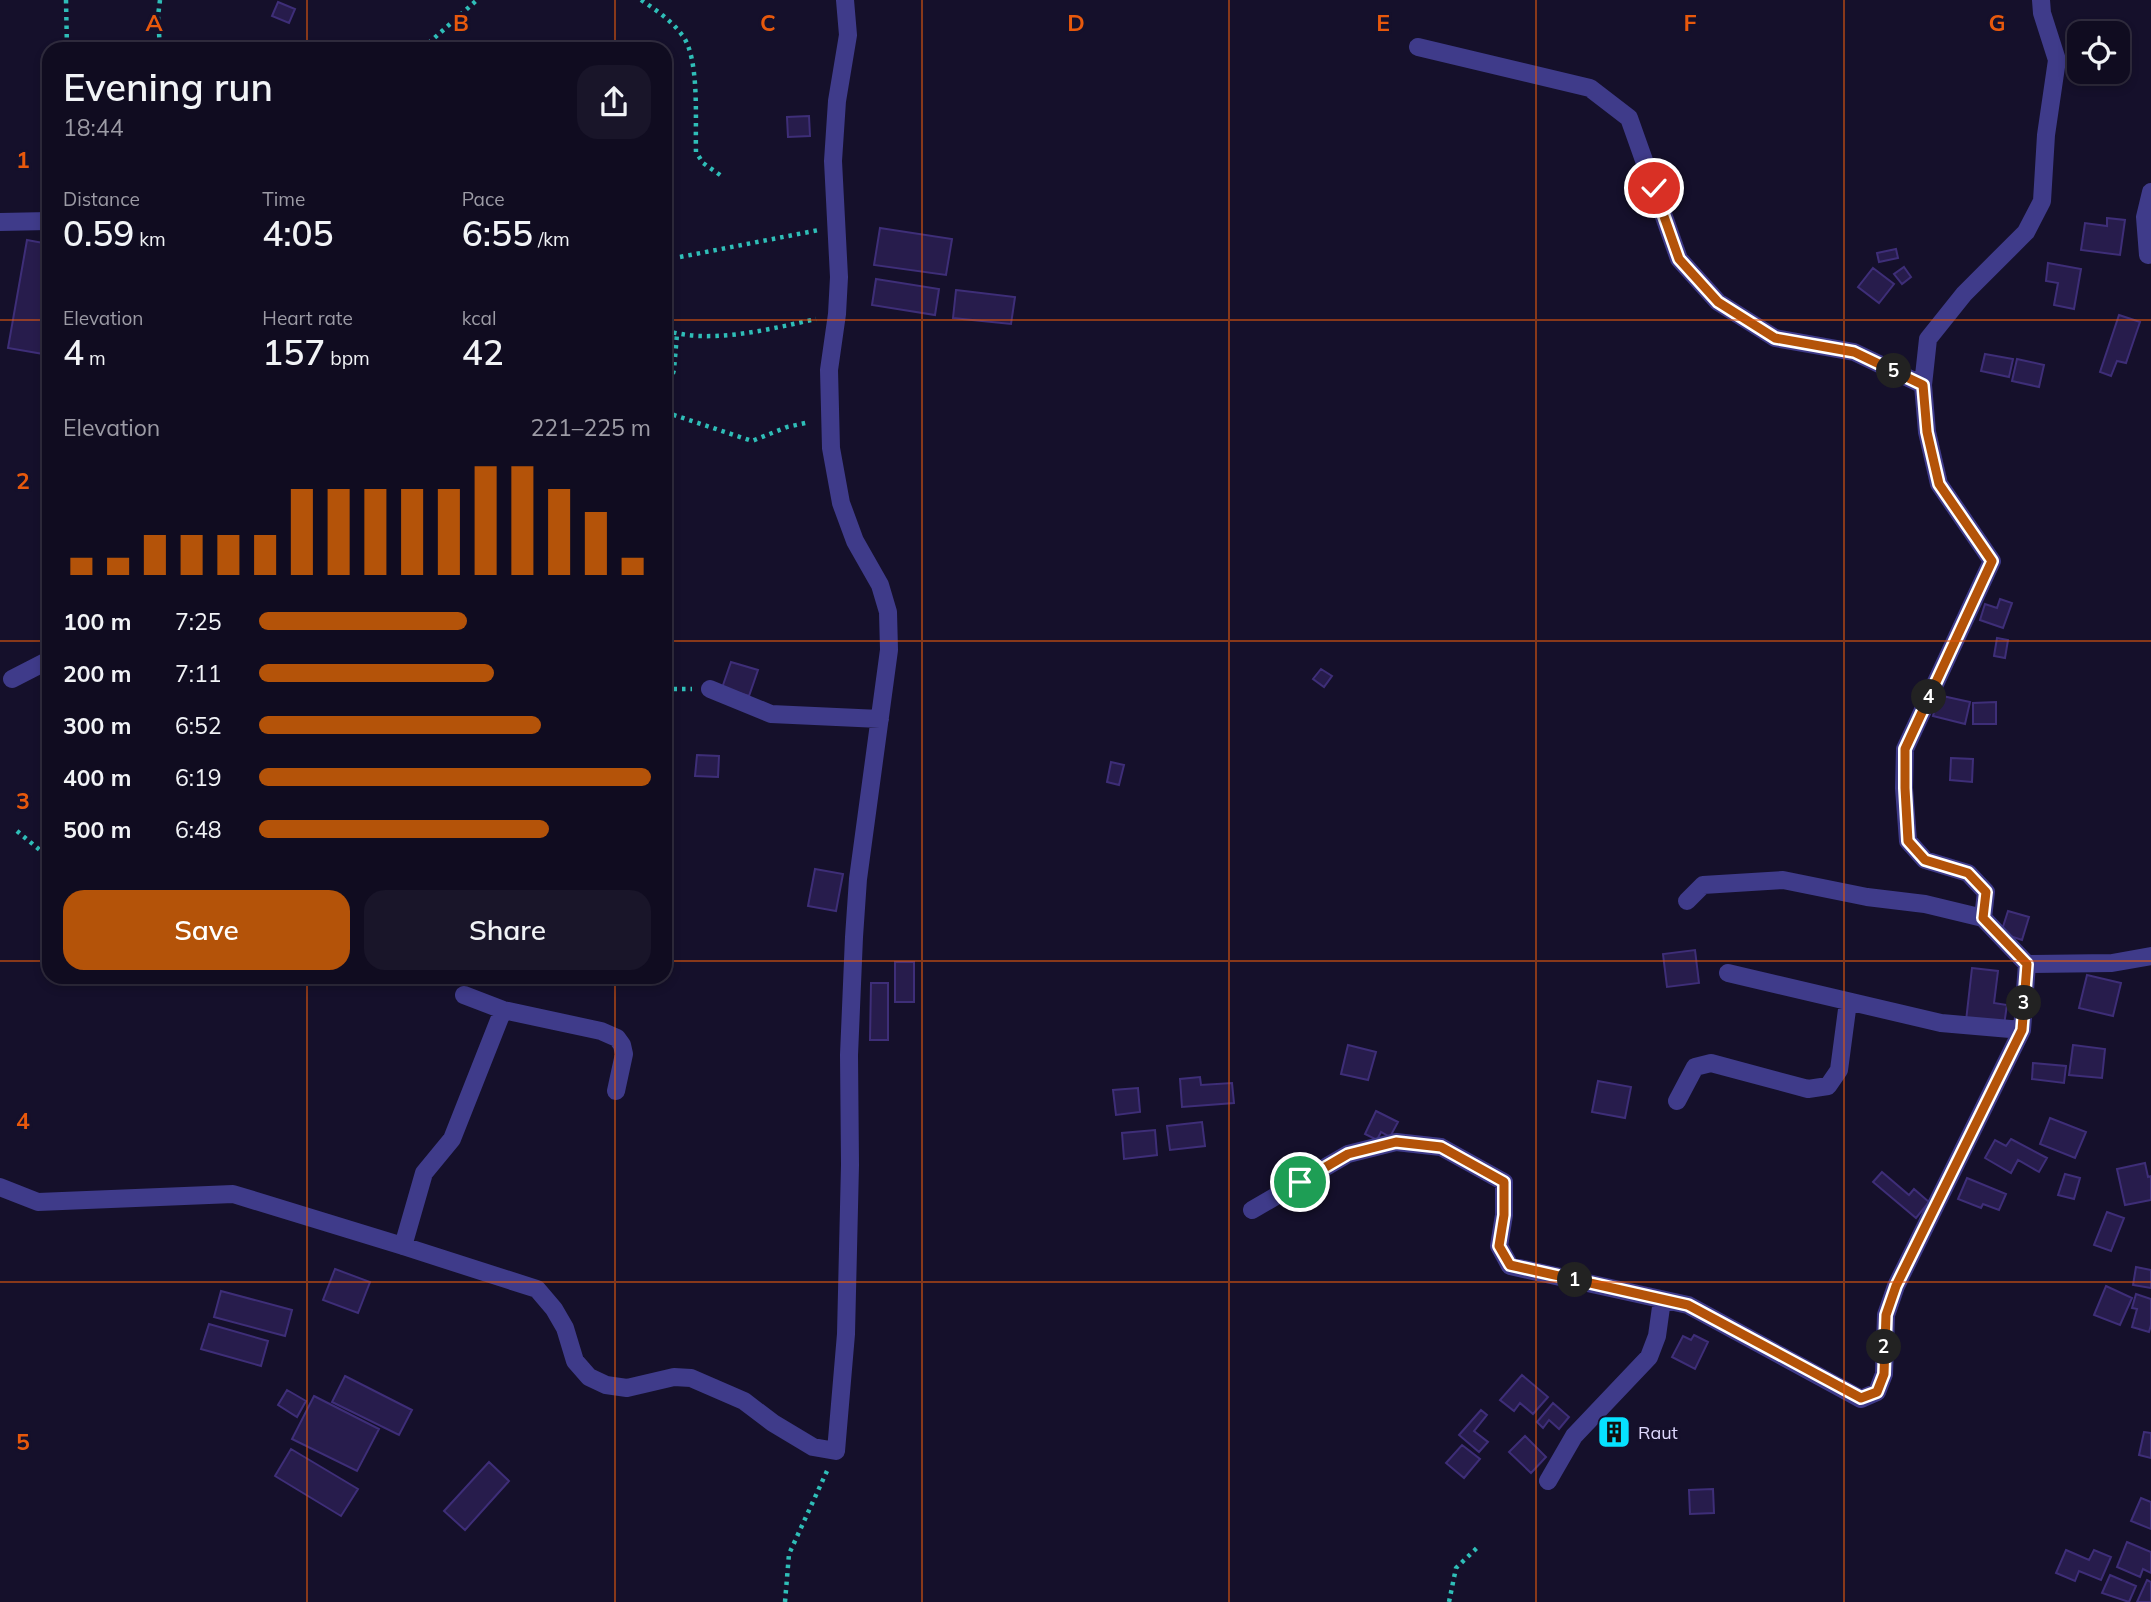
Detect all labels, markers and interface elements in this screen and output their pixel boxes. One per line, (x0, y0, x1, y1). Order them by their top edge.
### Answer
text: A (145, 8, 163, 37)
text: B (453, 8, 469, 37)
text: C (760, 8, 776, 37)
text: D (1067, 8, 1085, 37)
text: E (1376, 8, 1390, 37)
text: F (1683, 8, 1697, 37)
text: G (1988, 8, 2006, 37)
map controls (2067, 21, 2130, 84)
button: locate (2067, 21, 2130, 84)
text: Evening run (63, 63, 273, 111)
button: share (577, 65, 651, 139)
text: 18:44 (63, 113, 123, 142)
text: 1 (16, 145, 30, 174)
pin (1624, 158, 1684, 218)
icon: check (1635, 169, 1673, 207)
text: Distance (63, 187, 140, 211)
text: Time (262, 187, 305, 211)
text: Pace (462, 187, 505, 211)
text: 0.59 (63, 211, 134, 255)
text: 4:05 (262, 211, 334, 255)
text: 6:55 (462, 211, 533, 255)
text: km (134, 227, 166, 251)
text: /km (533, 227, 570, 251)
text: Elevation (63, 306, 143, 330)
text: Heart rate (262, 306, 353, 330)
text: kcal (462, 306, 496, 330)
text: 4 (63, 330, 84, 374)
text: 157 (262, 330, 325, 374)
text: 42 (462, 330, 504, 374)
text: m (84, 346, 106, 370)
text: bpm (325, 346, 370, 370)
pin: 5 (1876, 354, 1912, 388)
text: 5 (1888, 358, 1899, 382)
text: Elevation (63, 413, 160, 442)
text: 221–225 m (530, 413, 651, 442)
text: 2 (16, 466, 30, 495)
text: 100 m (63, 607, 131, 636)
text: 7:25 (175, 607, 222, 636)
text: 200 m (63, 659, 131, 688)
text: 7:11 (175, 659, 222, 688)
pin: 4 (1912, 680, 1946, 714)
text: 4 (1923, 684, 1934, 708)
text: 300 m (63, 711, 131, 740)
text: 6:52 (175, 711, 222, 740)
text: 400 m (63, 763, 131, 792)
text: 6:19 (175, 763, 222, 792)
text: 3 (16, 786, 30, 815)
text: 500 m (63, 815, 131, 844)
text: 6:48 (175, 815, 222, 844)
button: Save (63, 890, 350, 970)
button: Share (364, 890, 651, 970)
pin: 3 (2007, 986, 2042, 1020)
text: 3 (2018, 990, 2029, 1014)
text: 4 (16, 1106, 30, 1135)
pin (1270, 1152, 1330, 1212)
icon: arrive (1281, 1163, 1319, 1201)
pin: 1 (1558, 1262, 1592, 1298)
text: 1 (1569, 1267, 1580, 1291)
pin: 2 (1867, 1330, 1902, 1364)
text: 2 (1878, 1334, 1889, 1358)
building icon: Raut (1595, 1413, 1633, 1451)
place label: Raut (1638, 1421, 1678, 1444)
text: 5 (16, 1427, 30, 1456)

